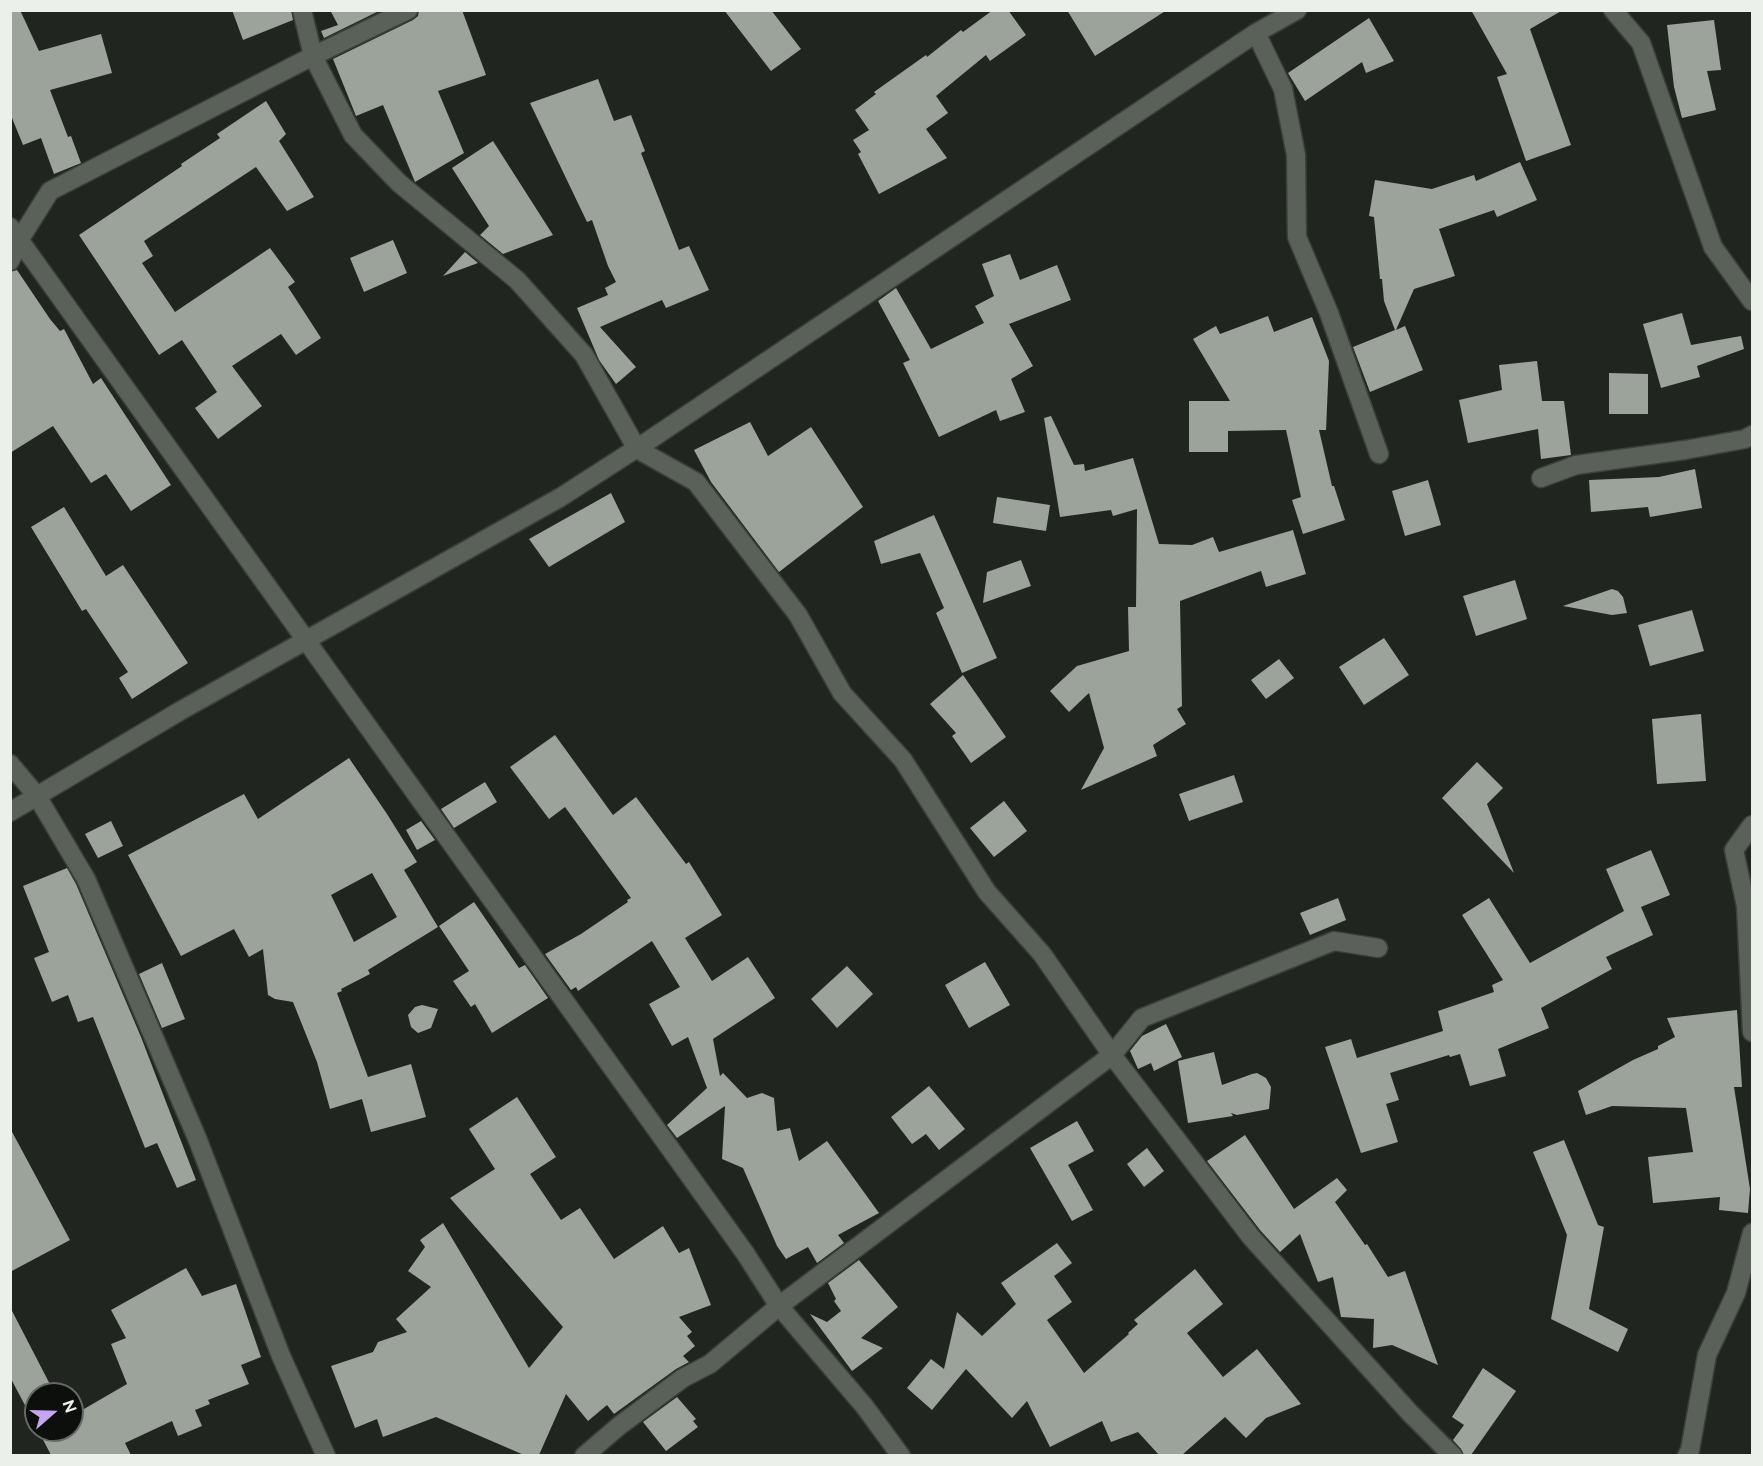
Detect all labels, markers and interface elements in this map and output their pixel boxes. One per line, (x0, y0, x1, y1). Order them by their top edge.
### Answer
north arrow (24, 1382, 84, 1442)
text: N (58, 1397, 81, 1415)

